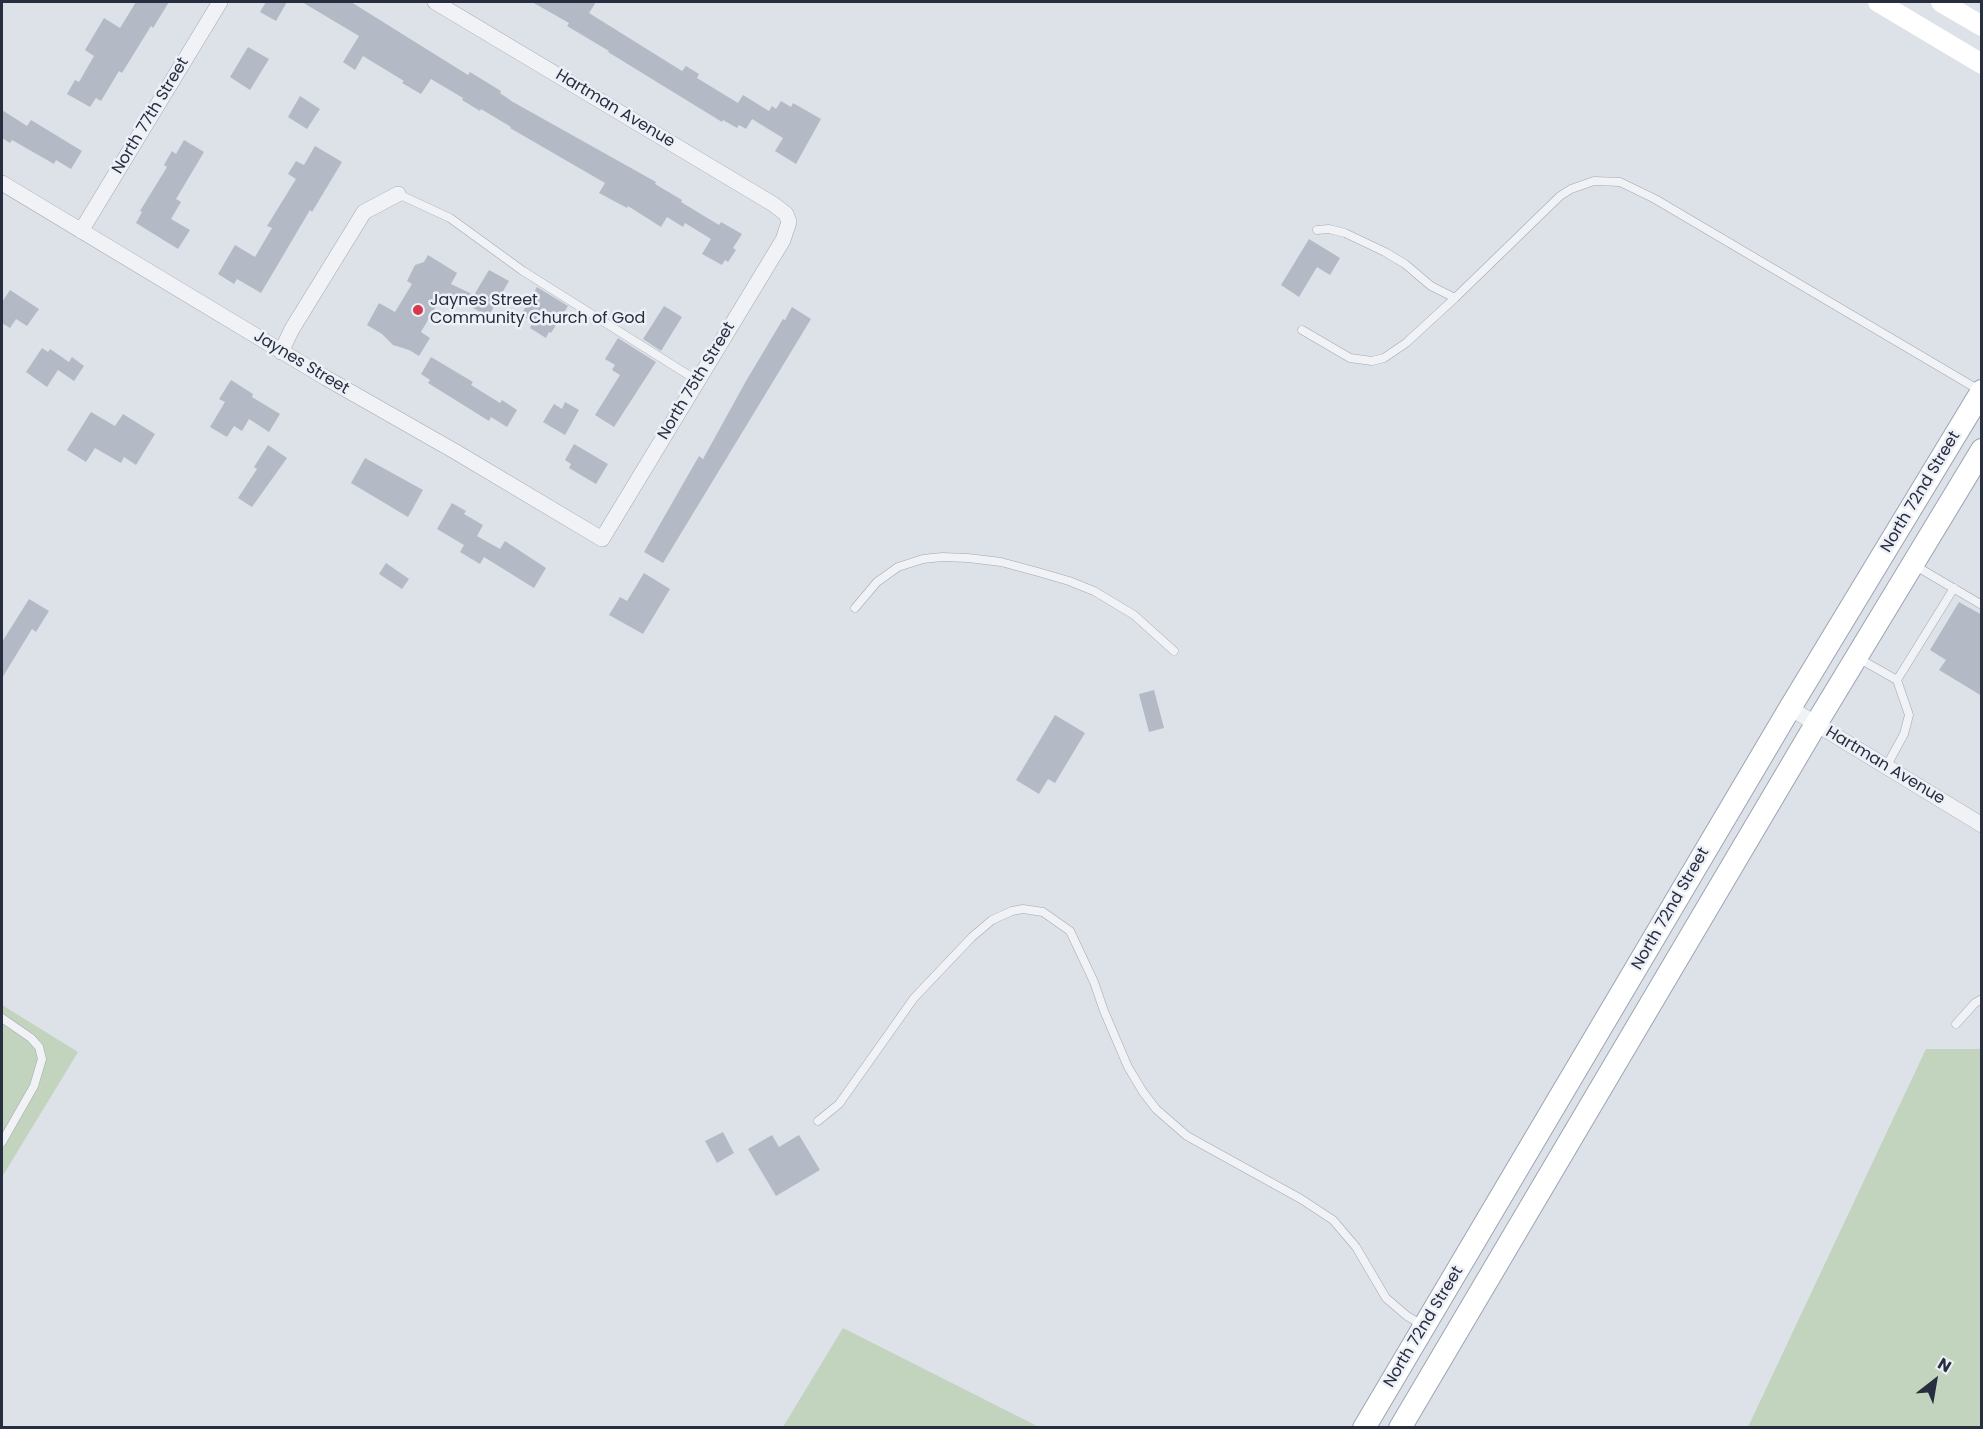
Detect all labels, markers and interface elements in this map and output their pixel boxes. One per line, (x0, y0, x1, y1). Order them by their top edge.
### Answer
street label: North 77th Street (109, 54, 193, 178)
street label: Hartman Avenue (552, 66, 678, 152)
place label: Jaynes Street Community Church of God (430, 291, 645, 329)
marker: Jaynes Street Community Church of God (411, 303, 425, 317)
street label: North 75th Street (654, 319, 740, 443)
street label: Jaynes Street (250, 327, 352, 399)
street label: North 72nd Street (1877, 428, 1965, 556)
street label: Hartman Avenue (1822, 723, 1948, 809)
street label: North 72nd Street (1628, 844, 1714, 974)
street label: North 72nd Street (1380, 1263, 1468, 1391)
north arrow (1905, 1351, 1965, 1411)
text: N (1933, 1352, 1956, 1378)

